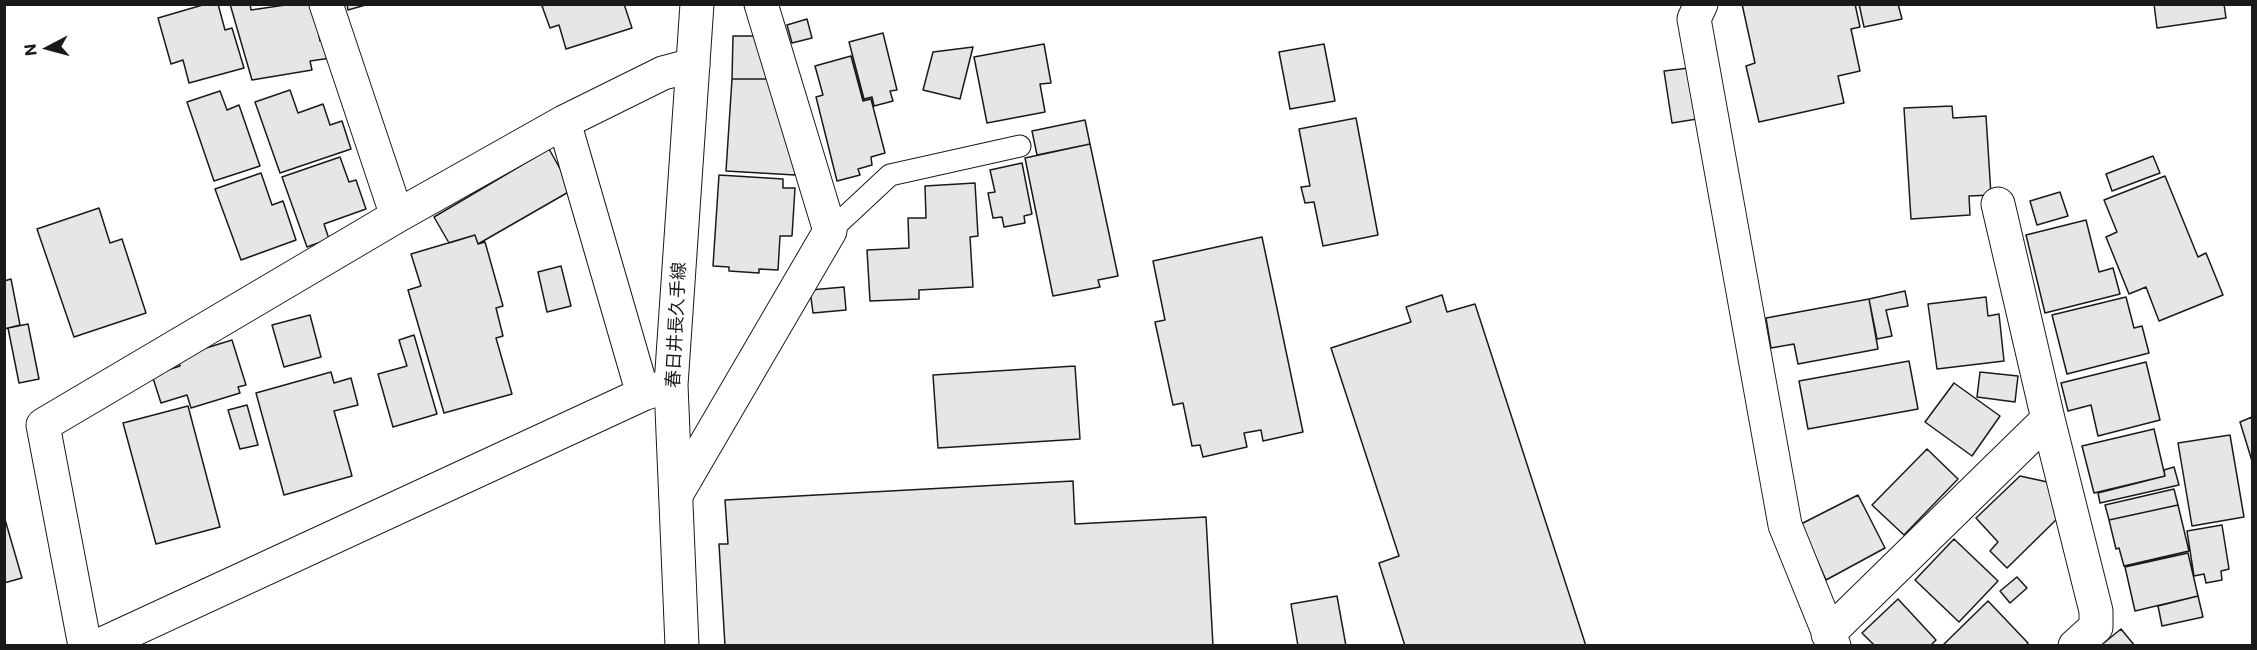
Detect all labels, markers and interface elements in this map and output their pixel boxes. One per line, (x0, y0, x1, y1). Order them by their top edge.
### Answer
north arrow (18, 18, 78, 78)
text: N (20, 43, 40, 57)
street label: 春日井長久手線 (662, 262, 690, 388)

